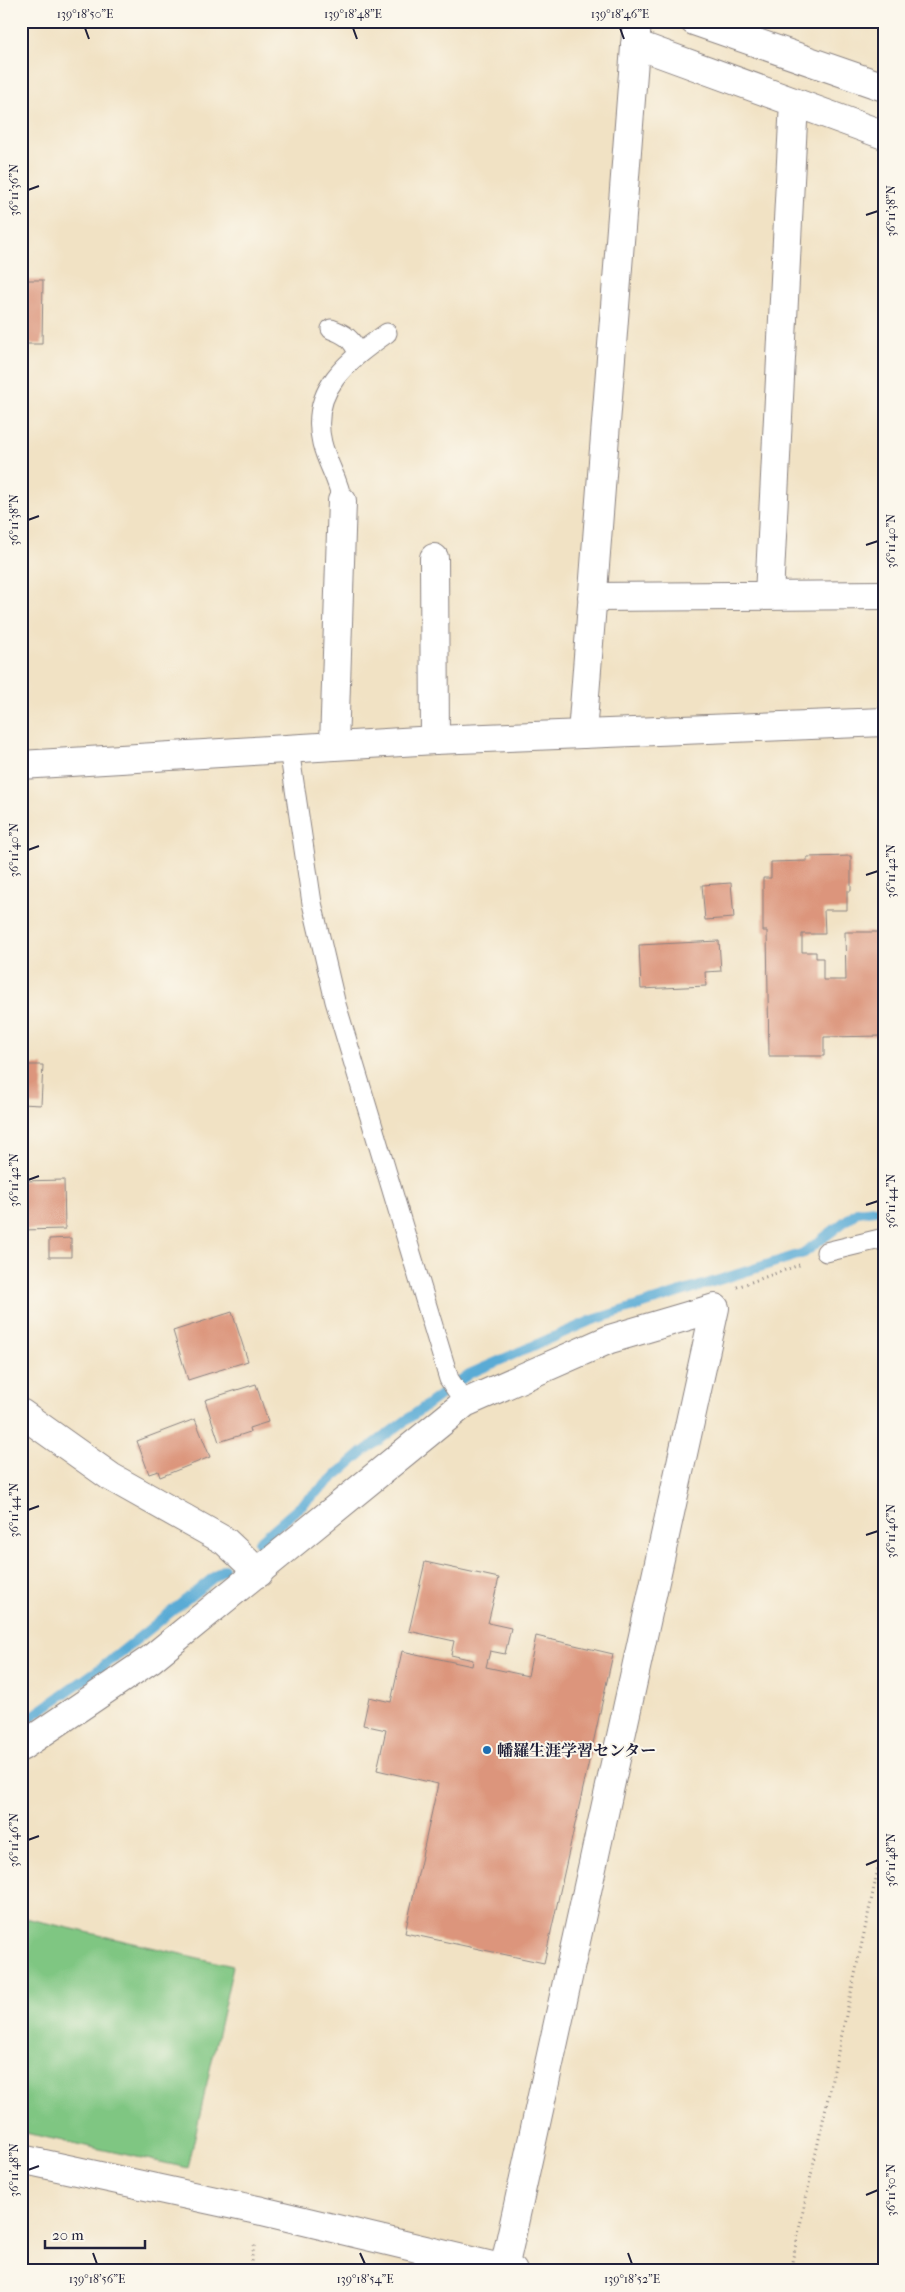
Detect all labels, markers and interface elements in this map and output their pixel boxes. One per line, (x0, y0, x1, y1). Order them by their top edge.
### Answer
text: 139°18'50"E (57, 7, 113, 21)
text: 139°18'48"E (324, 7, 382, 21)
text: 139°18'46"E (591, 7, 649, 21)
text: 36°11'36"N (7, 164, 21, 216)
text: 36°11'38"N (884, 185, 898, 237)
text: 36°11'38"N (7, 494, 21, 546)
text: 36°11'40"N (884, 514, 898, 568)
text: 36°11'40"N (7, 823, 21, 877)
text: 36°11'42"N (884, 844, 898, 898)
text: 36°11'42"N (7, 1153, 21, 1207)
text: 36°11'44"N (884, 1174, 898, 1228)
text: 36°11'44"N (7, 1483, 21, 1537)
text: 36°11'46"N (884, 1504, 898, 1558)
place label: 幡羅生涯学習センター (497, 1741, 656, 1760)
marker: 幡羅生涯学習センター (481, 1744, 493, 1756)
text: 36°11'46"N (7, 1813, 21, 1867)
text: 36°11'48"N (884, 1833, 898, 1887)
text: 36°11'48"N (7, 2143, 21, 2197)
text: 36°11'50"N (884, 2164, 898, 2216)
scale bar (45, 2217, 145, 2249)
text: 20 m (52, 2226, 84, 2244)
text: 139°18'56"E (69, 2272, 125, 2286)
text: 139°18'54"E (336, 2272, 394, 2286)
text: 139°18'52"E (604, 2272, 660, 2286)

